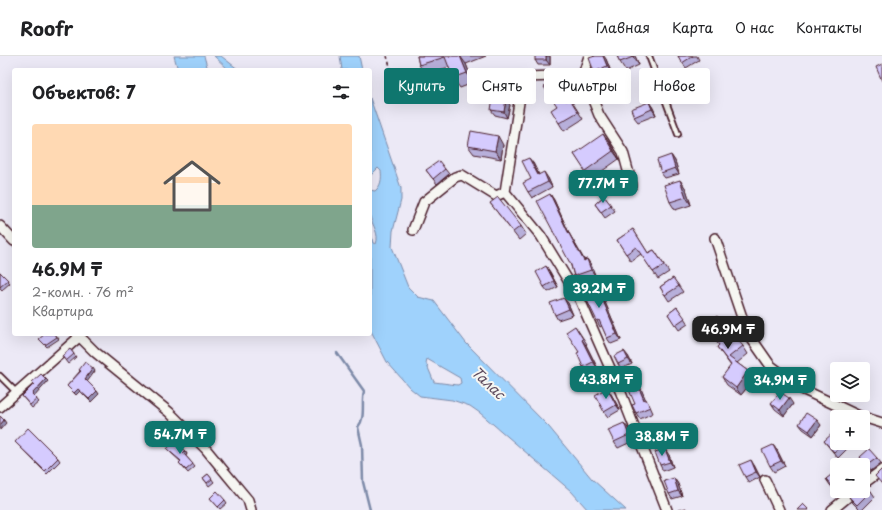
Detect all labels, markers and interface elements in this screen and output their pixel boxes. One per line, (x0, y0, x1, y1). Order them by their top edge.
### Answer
text: Roofr (20, 14, 73, 42)
text: Главная (596, 17, 650, 38)
text: Карта (672, 17, 713, 38)
text: О нас (735, 17, 774, 38)
text: Контакты (796, 17, 862, 38)
chip: Купить (384, 68, 459, 104)
chip: Снять (467, 68, 536, 104)
chip: Фильтры (544, 68, 631, 104)
chip: Новое (639, 68, 710, 104)
text: Объектов: 7 (32, 79, 135, 105)
icon: filters (330, 81, 352, 103)
icon: home (156, 150, 228, 222)
pin: 77.7M ₸ (566, 170, 640, 204)
text: 77.7M ₸ (578, 173, 628, 192)
text: 46.9M ₸ (32, 256, 102, 282)
pin: 39.2M ₸ (562, 275, 636, 309)
text: 39.2M ₸ (572, 278, 626, 297)
text: 2-комн. · 76 m² (32, 282, 134, 301)
text: Квартира (32, 301, 93, 320)
pin: 46.9M ₸ (691, 316, 765, 350)
text: 46.9M ₸ (701, 319, 755, 338)
water label: Талас (467, 362, 511, 405)
map controls (830, 362, 870, 498)
button: layers (830, 362, 870, 402)
pin: 43.8M ₸ (569, 366, 643, 400)
pin: 34.9M ₸ (743, 367, 817, 401)
text: 43.8M ₸ (579, 369, 633, 388)
text: 34.9M ₸ (753, 370, 807, 389)
button: + (830, 410, 870, 450)
pin: 54.7M ₸ (143, 421, 217, 455)
pin: 38.8M ₸ (625, 423, 699, 457)
text: 54.7M ₸ (153, 424, 207, 443)
text: 38.8M ₸ (635, 426, 689, 445)
button: − (830, 458, 870, 498)

